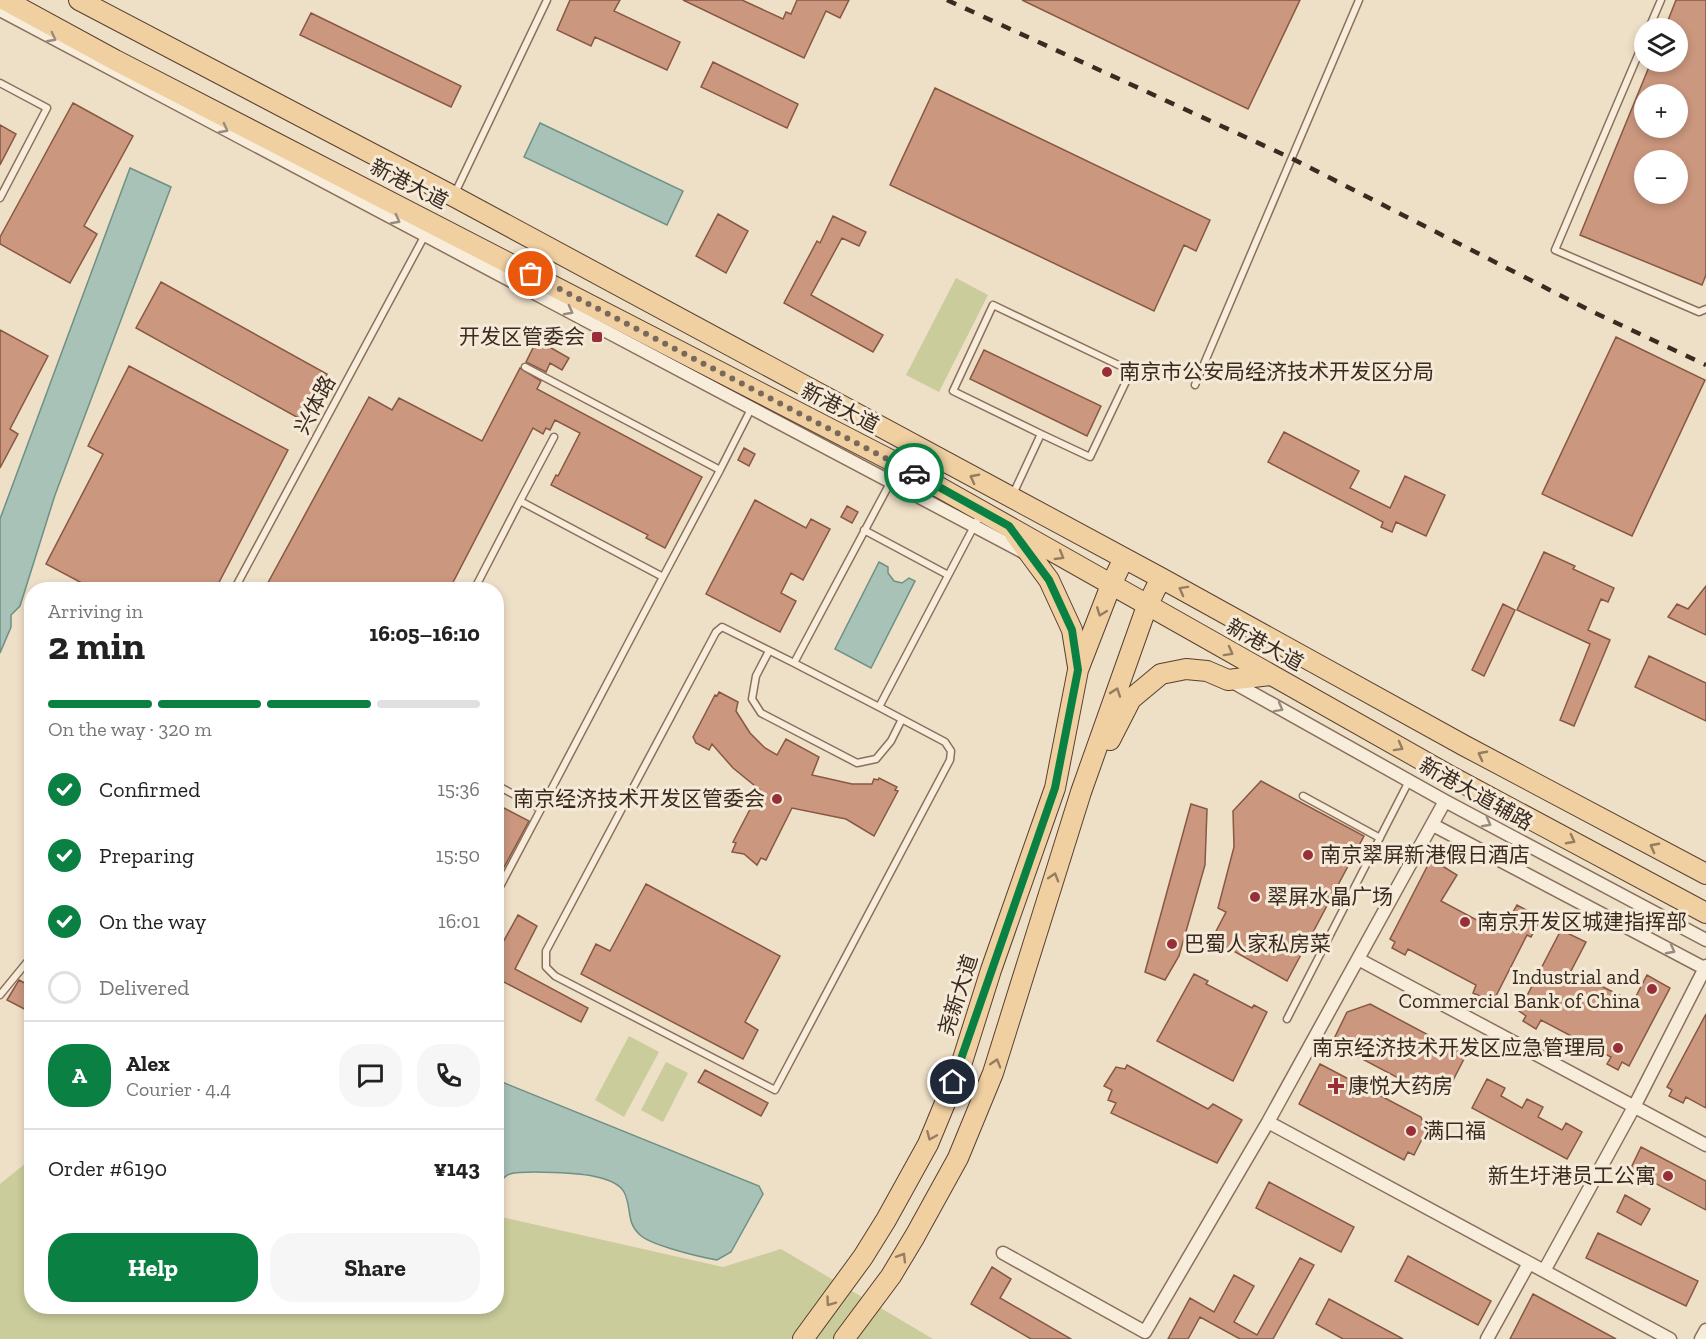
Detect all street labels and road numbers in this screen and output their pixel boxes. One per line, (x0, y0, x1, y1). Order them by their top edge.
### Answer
street label: 新港大道 (366, 153, 452, 214)
street label: 兴体路 (289, 371, 340, 438)
street label: 新港大道 (797, 377, 883, 438)
street label: 新港大道 (1222, 613, 1308, 676)
street label: 新港大道辅路 (1415, 752, 1537, 835)
street label: 尧新大道 (933, 951, 982, 1039)

